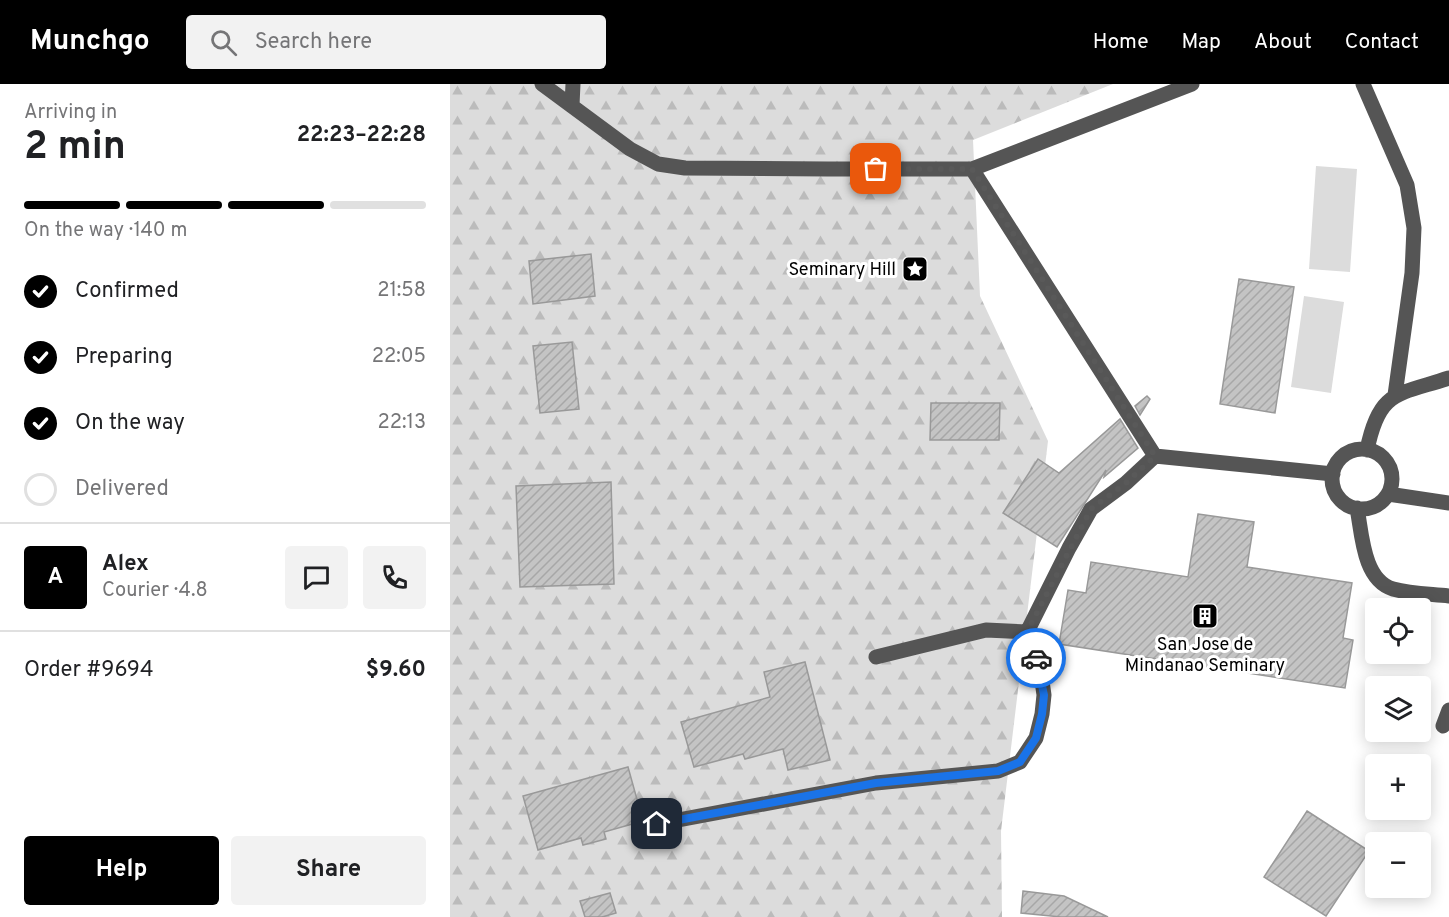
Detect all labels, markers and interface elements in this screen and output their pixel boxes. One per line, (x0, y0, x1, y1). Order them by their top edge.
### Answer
search box (186, 15, 606, 69)
text: Munchgo (30, 24, 150, 60)
icon: search (207, 26, 240, 59)
text: Search here (255, 29, 372, 56)
text: Home (1093, 29, 1149, 56)
text: Map (1182, 29, 1221, 56)
text: About (1254, 29, 1312, 56)
text: Contact (1345, 29, 1419, 56)
text: Arriving in (24, 100, 117, 126)
text: 22:23–22:28 (297, 122, 426, 149)
text: 2 min (24, 124, 126, 173)
pin (850, 143, 901, 194)
icon: bag (859, 152, 892, 185)
text: On the way · 140 m (24, 218, 187, 244)
place icon: Seminary Hill (900, 254, 930, 284)
place label: Seminary Hill (788, 259, 896, 282)
icon: check (24, 275, 57, 308)
text: Confirmed (75, 278, 179, 305)
text: 21:58 (377, 278, 426, 304)
icon: check (24, 341, 57, 374)
text: Preparing (75, 344, 173, 371)
text: 22:05 (372, 344, 426, 370)
icon: check (24, 407, 57, 440)
text: On the way (75, 410, 185, 437)
text: 22:13 (378, 410, 426, 436)
text: Delivered (75, 476, 169, 503)
button: chat (285, 546, 348, 609)
button: phone (363, 546, 426, 609)
text: Alex (102, 551, 149, 578)
text: A (48, 564, 63, 591)
text: Courier · 4.8 (102, 578, 208, 604)
map controls (1365, 598, 1431, 898)
button: locate (1365, 598, 1431, 664)
building icon: San Jose de Mindanao Seminary (1190, 601, 1220, 631)
courier (1006, 628, 1066, 688)
place label: San Jose de Mindanao Seminary (1125, 634, 1285, 678)
icon: car (1020, 642, 1053, 675)
text: Order #9694 (24, 657, 154, 684)
text: $9.60 (366, 657, 426, 684)
button: layers (1365, 676, 1431, 742)
button: + (1365, 754, 1431, 820)
pin (631, 798, 682, 849)
icon: home (640, 807, 673, 840)
button: − (1365, 832, 1431, 898)
button: Help (24, 836, 219, 905)
button: Share (231, 836, 426, 905)

